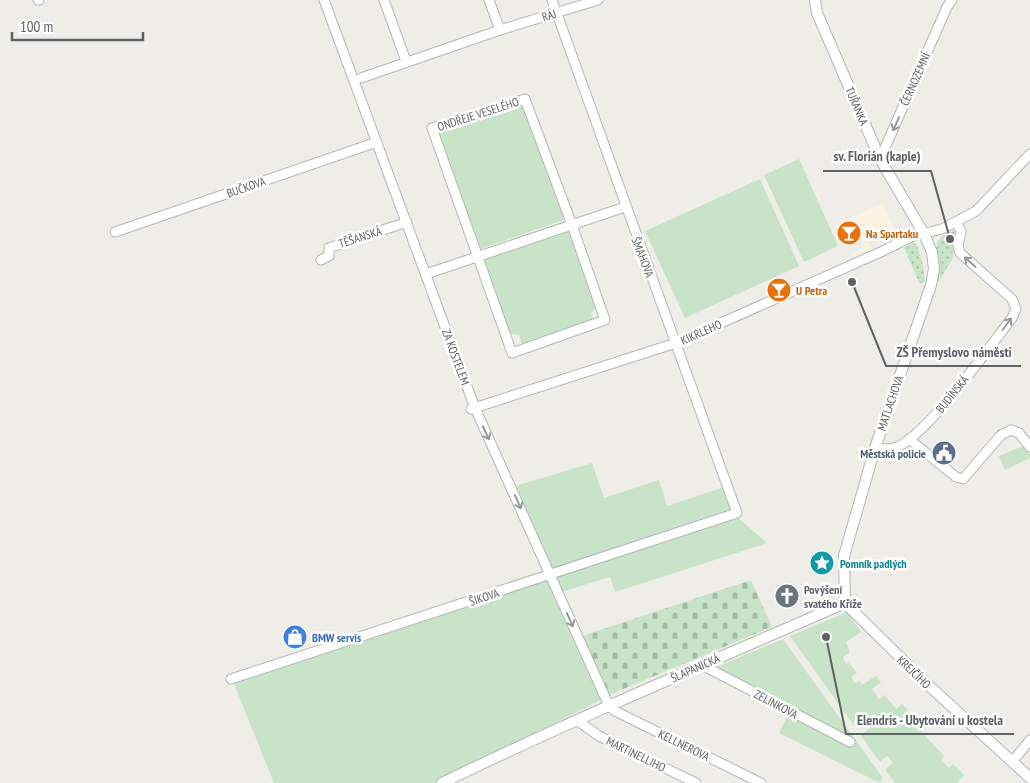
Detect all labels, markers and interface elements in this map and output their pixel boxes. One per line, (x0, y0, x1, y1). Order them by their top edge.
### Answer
street label: RÁJ (540, 6, 558, 24)
scale bar (12, 10, 144, 42)
text: 100 m (20, 17, 53, 36)
street label: ČERNOZEMNÍ (897, 50, 933, 108)
street label: TUŘANKA (842, 84, 872, 128)
street label: ONDŘEJE VESELÉHO (435, 94, 521, 134)
one-way arrow (890, 116, 900, 131)
callout: sv. Florián (kaple) (823, 142, 931, 171)
text: sv. Florián (kaple) (833, 147, 921, 165)
street label: BUČKOVA (225, 173, 268, 201)
bar icon: Na Spartaku (836, 220, 862, 246)
street label: TĚŠANSKÁ (337, 223, 384, 251)
place label: Na Spartaku (866, 226, 918, 241)
street label: ŠMAHOVA (628, 235, 658, 280)
one-way arrow (963, 256, 976, 268)
bar icon: U Petra (766, 277, 792, 303)
place label: U Petra (796, 283, 827, 298)
street label: KIKRLEHO (678, 316, 724, 348)
one-way arrow (1002, 317, 1012, 331)
street label: ZA KOSTELEM (439, 327, 473, 387)
callout: ZŠ Přemyslovo náměstí (886, 337, 1021, 366)
text: ZŠ Přemyslovo náměstí (896, 343, 1012, 361)
street label: BUDÍNSKÁ (932, 372, 972, 416)
street label: MATLACHOVA (874, 373, 907, 433)
one-way arrow (482, 425, 492, 440)
public building icon: Městská policie (931, 440, 957, 466)
place label: Městská policie (860, 446, 926, 461)
one-way arrow (513, 494, 523, 509)
place icon: Pomník padlých (809, 550, 835, 576)
place label: Pomník padlých (840, 556, 907, 571)
place label: Povýšení svatého Kříže (804, 582, 862, 611)
church icon: Povýšení svatého Kříže (774, 583, 800, 609)
street label: ŠIKOVA (467, 585, 501, 609)
one-way arrow (566, 612, 576, 627)
shop icon: BMW servis (282, 624, 308, 650)
place label: BMW servis (312, 630, 361, 645)
street label: ŠLAPANICKÁ (668, 650, 722, 686)
street label: KREJČÍHO (894, 652, 934, 692)
street label: ZELINKOVA (752, 686, 801, 722)
callout: Elendris - Ubytování u kostela (846, 705, 1014, 734)
text: Elendris - Ubytování u kostela (857, 711, 1003, 729)
street label: KELLNEROVA (656, 726, 712, 764)
street label: MARTINELLIHO (604, 733, 668, 775)

